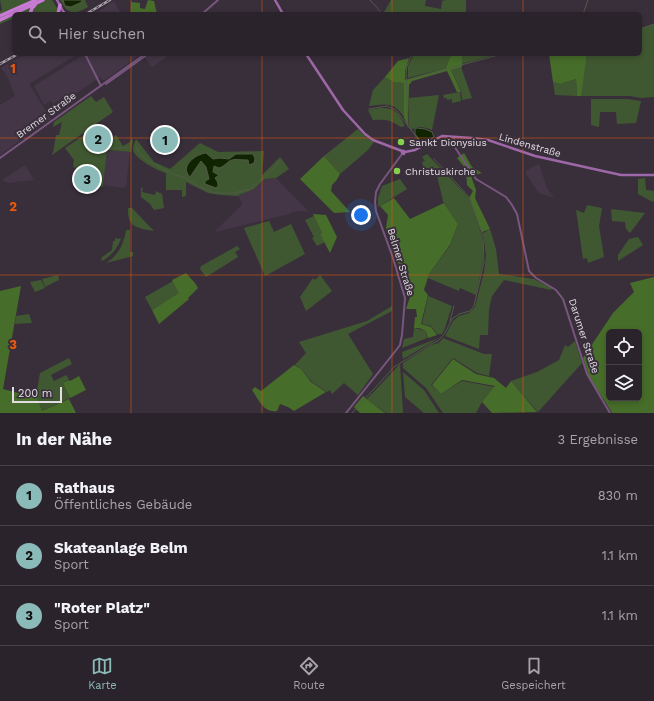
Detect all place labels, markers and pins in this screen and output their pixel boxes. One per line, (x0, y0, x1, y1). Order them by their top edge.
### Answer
pin: 2 (85, 124, 111, 154)
pin: 1 (152, 125, 178, 155)
marker: Sankt Dionysius (396, 137, 406, 147)
place label: Sankt Dionysius (409, 137, 487, 148)
pin: 3 (74, 164, 100, 194)
marker: Christuskirche (392, 166, 402, 176)
place label: Christuskirche (405, 166, 476, 177)

